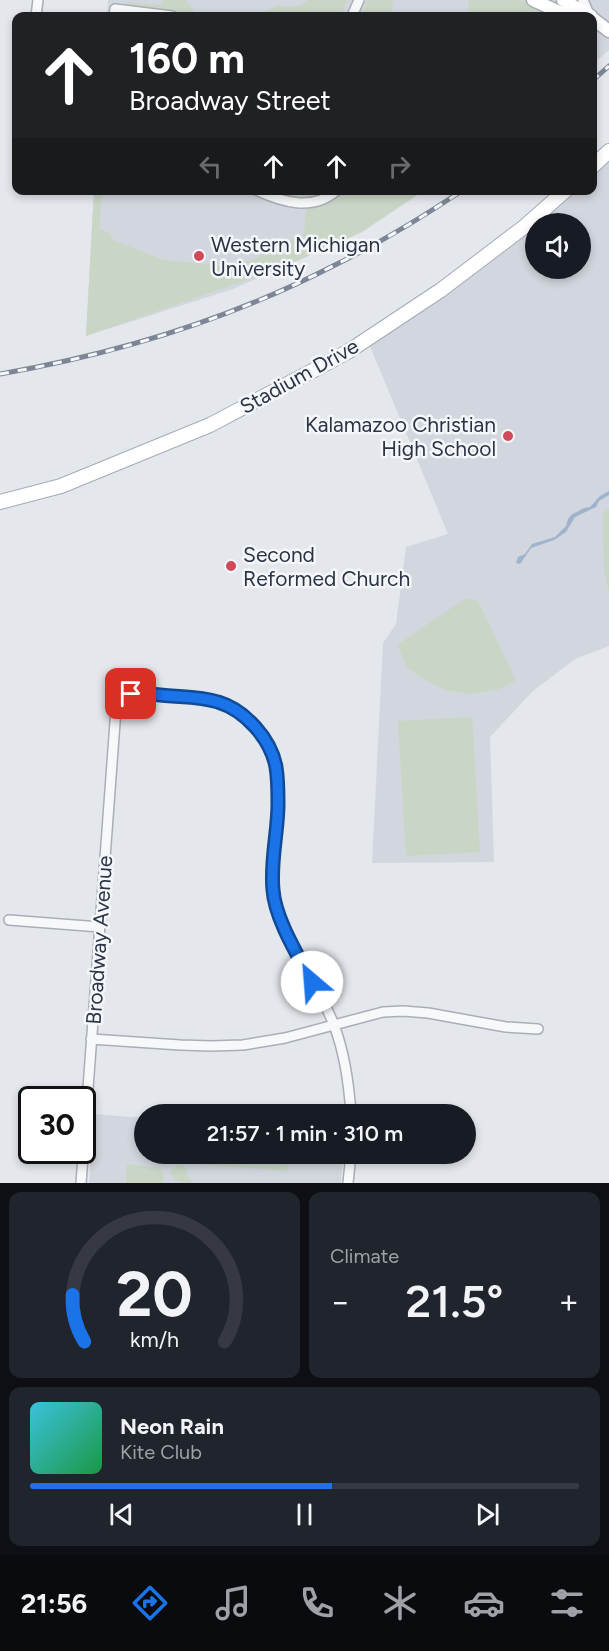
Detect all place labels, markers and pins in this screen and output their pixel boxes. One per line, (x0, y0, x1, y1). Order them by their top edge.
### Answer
place label: Western Michigan University (211, 232, 380, 281)
marker: Western Michigan University (192, 249, 206, 263)
place label: Kalamazoo Christian High School (305, 412, 496, 461)
marker: Kalamazoo Christian High School (501, 429, 515, 443)
place label: Second Reformed Church (243, 542, 410, 591)
marker: Second Reformed Church (224, 559, 238, 573)
pin (105, 668, 156, 719)

